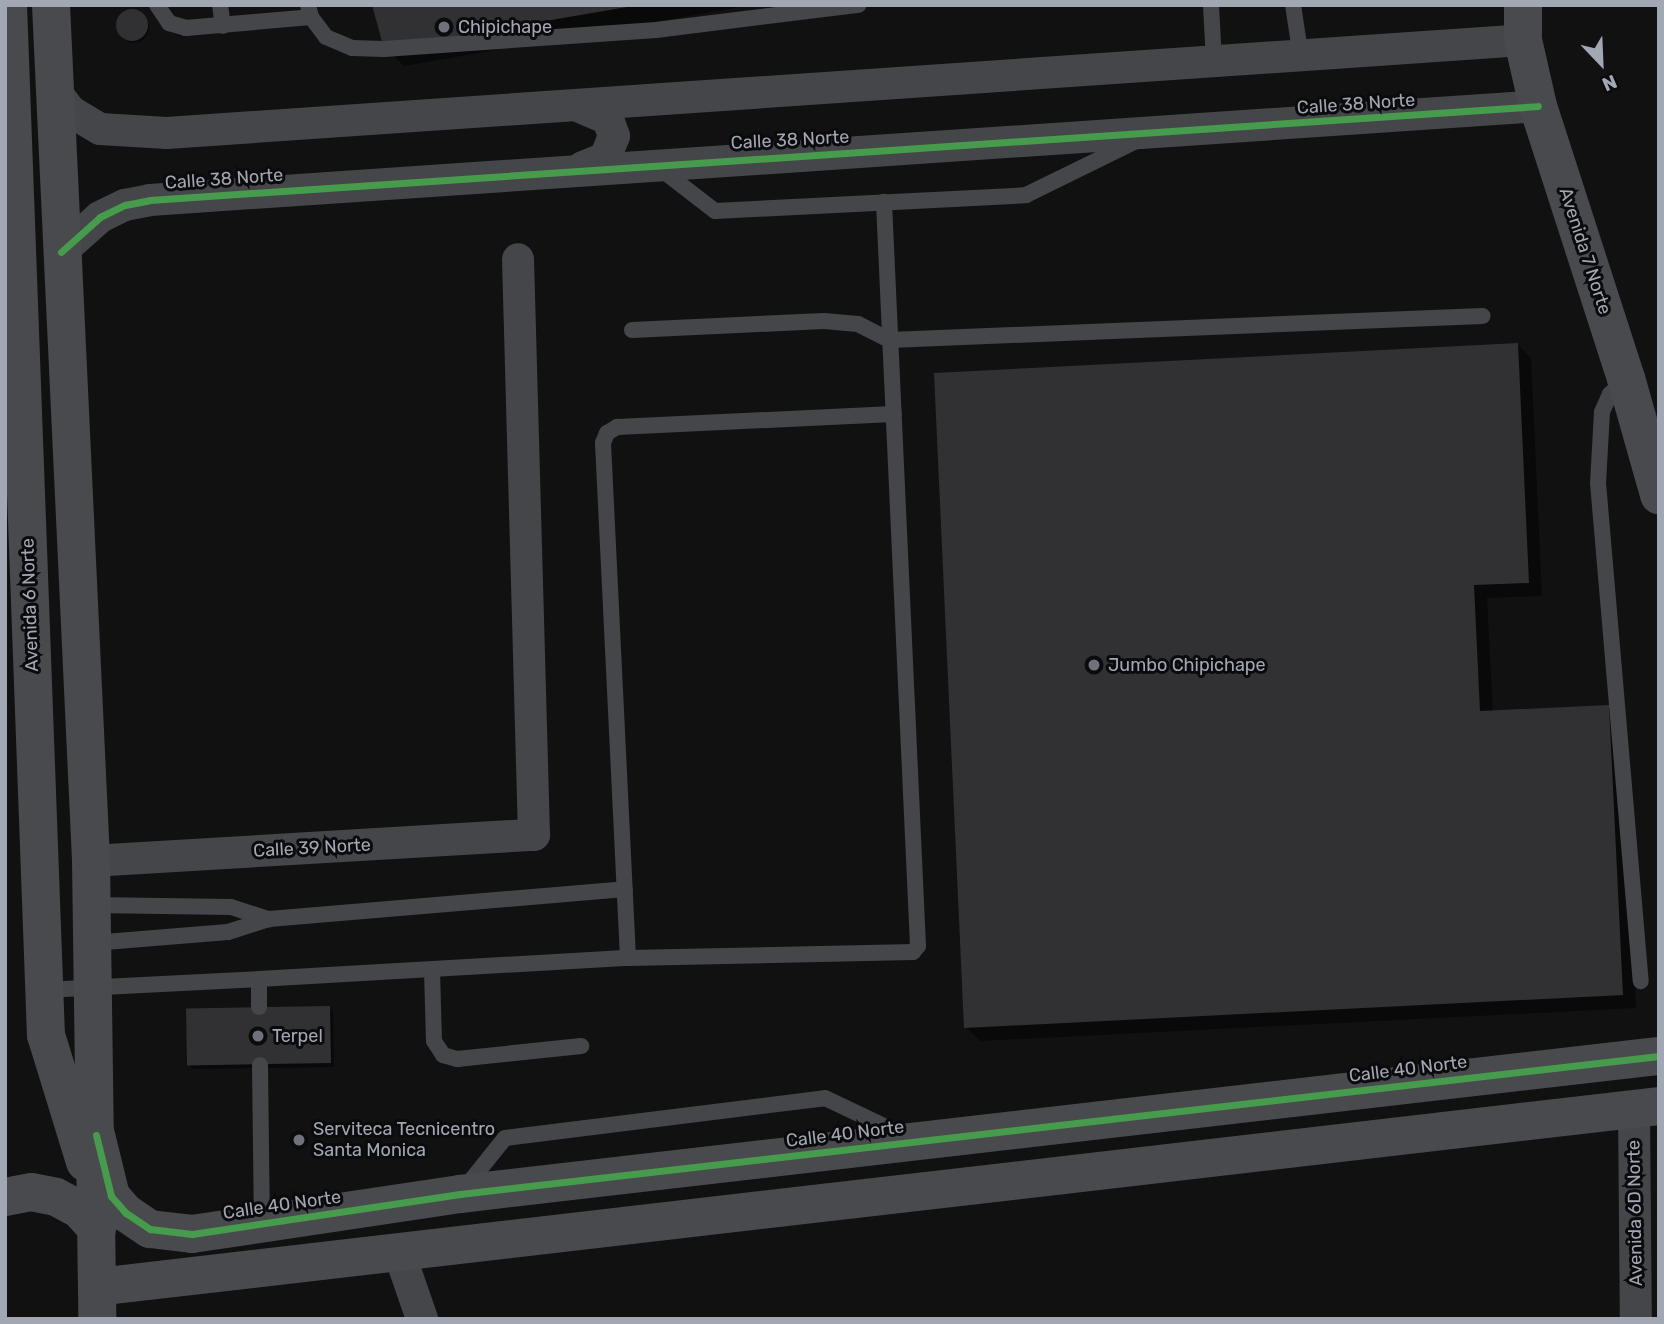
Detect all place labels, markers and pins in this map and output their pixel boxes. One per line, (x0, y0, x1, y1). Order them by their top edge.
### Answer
place label: Chipichape (458, 16, 552, 38)
marker: Chipichape (436, 19, 452, 35)
place label: Jumbo Chipichape (1108, 654, 1266, 676)
marker: Jumbo Chipichape (1086, 657, 1102, 673)
place label: Terpel (272, 1025, 323, 1047)
marker: Terpel (250, 1028, 266, 1044)
place label: Serviteca Tecnicentro Santa Monica (313, 1119, 496, 1162)
marker: Serviteca Tecnicentro Santa Monica (291, 1132, 307, 1148)

